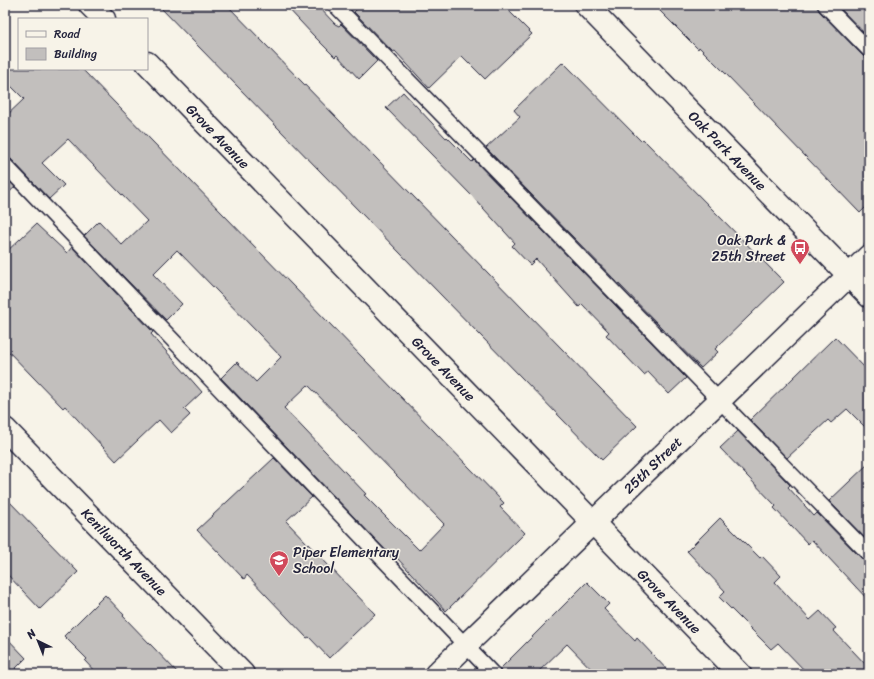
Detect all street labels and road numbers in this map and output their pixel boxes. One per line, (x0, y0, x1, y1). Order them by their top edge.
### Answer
street label: Grove Avenue (180, 98, 256, 175)
street label: Oak Park Avenue (682, 105, 772, 197)
street label: Grove Avenue (405, 330, 481, 408)
street label: 25th Street (617, 430, 688, 500)
street label: Kenilworth Avenue (75, 502, 173, 602)
street label: Grove Avenue (631, 563, 707, 640)

